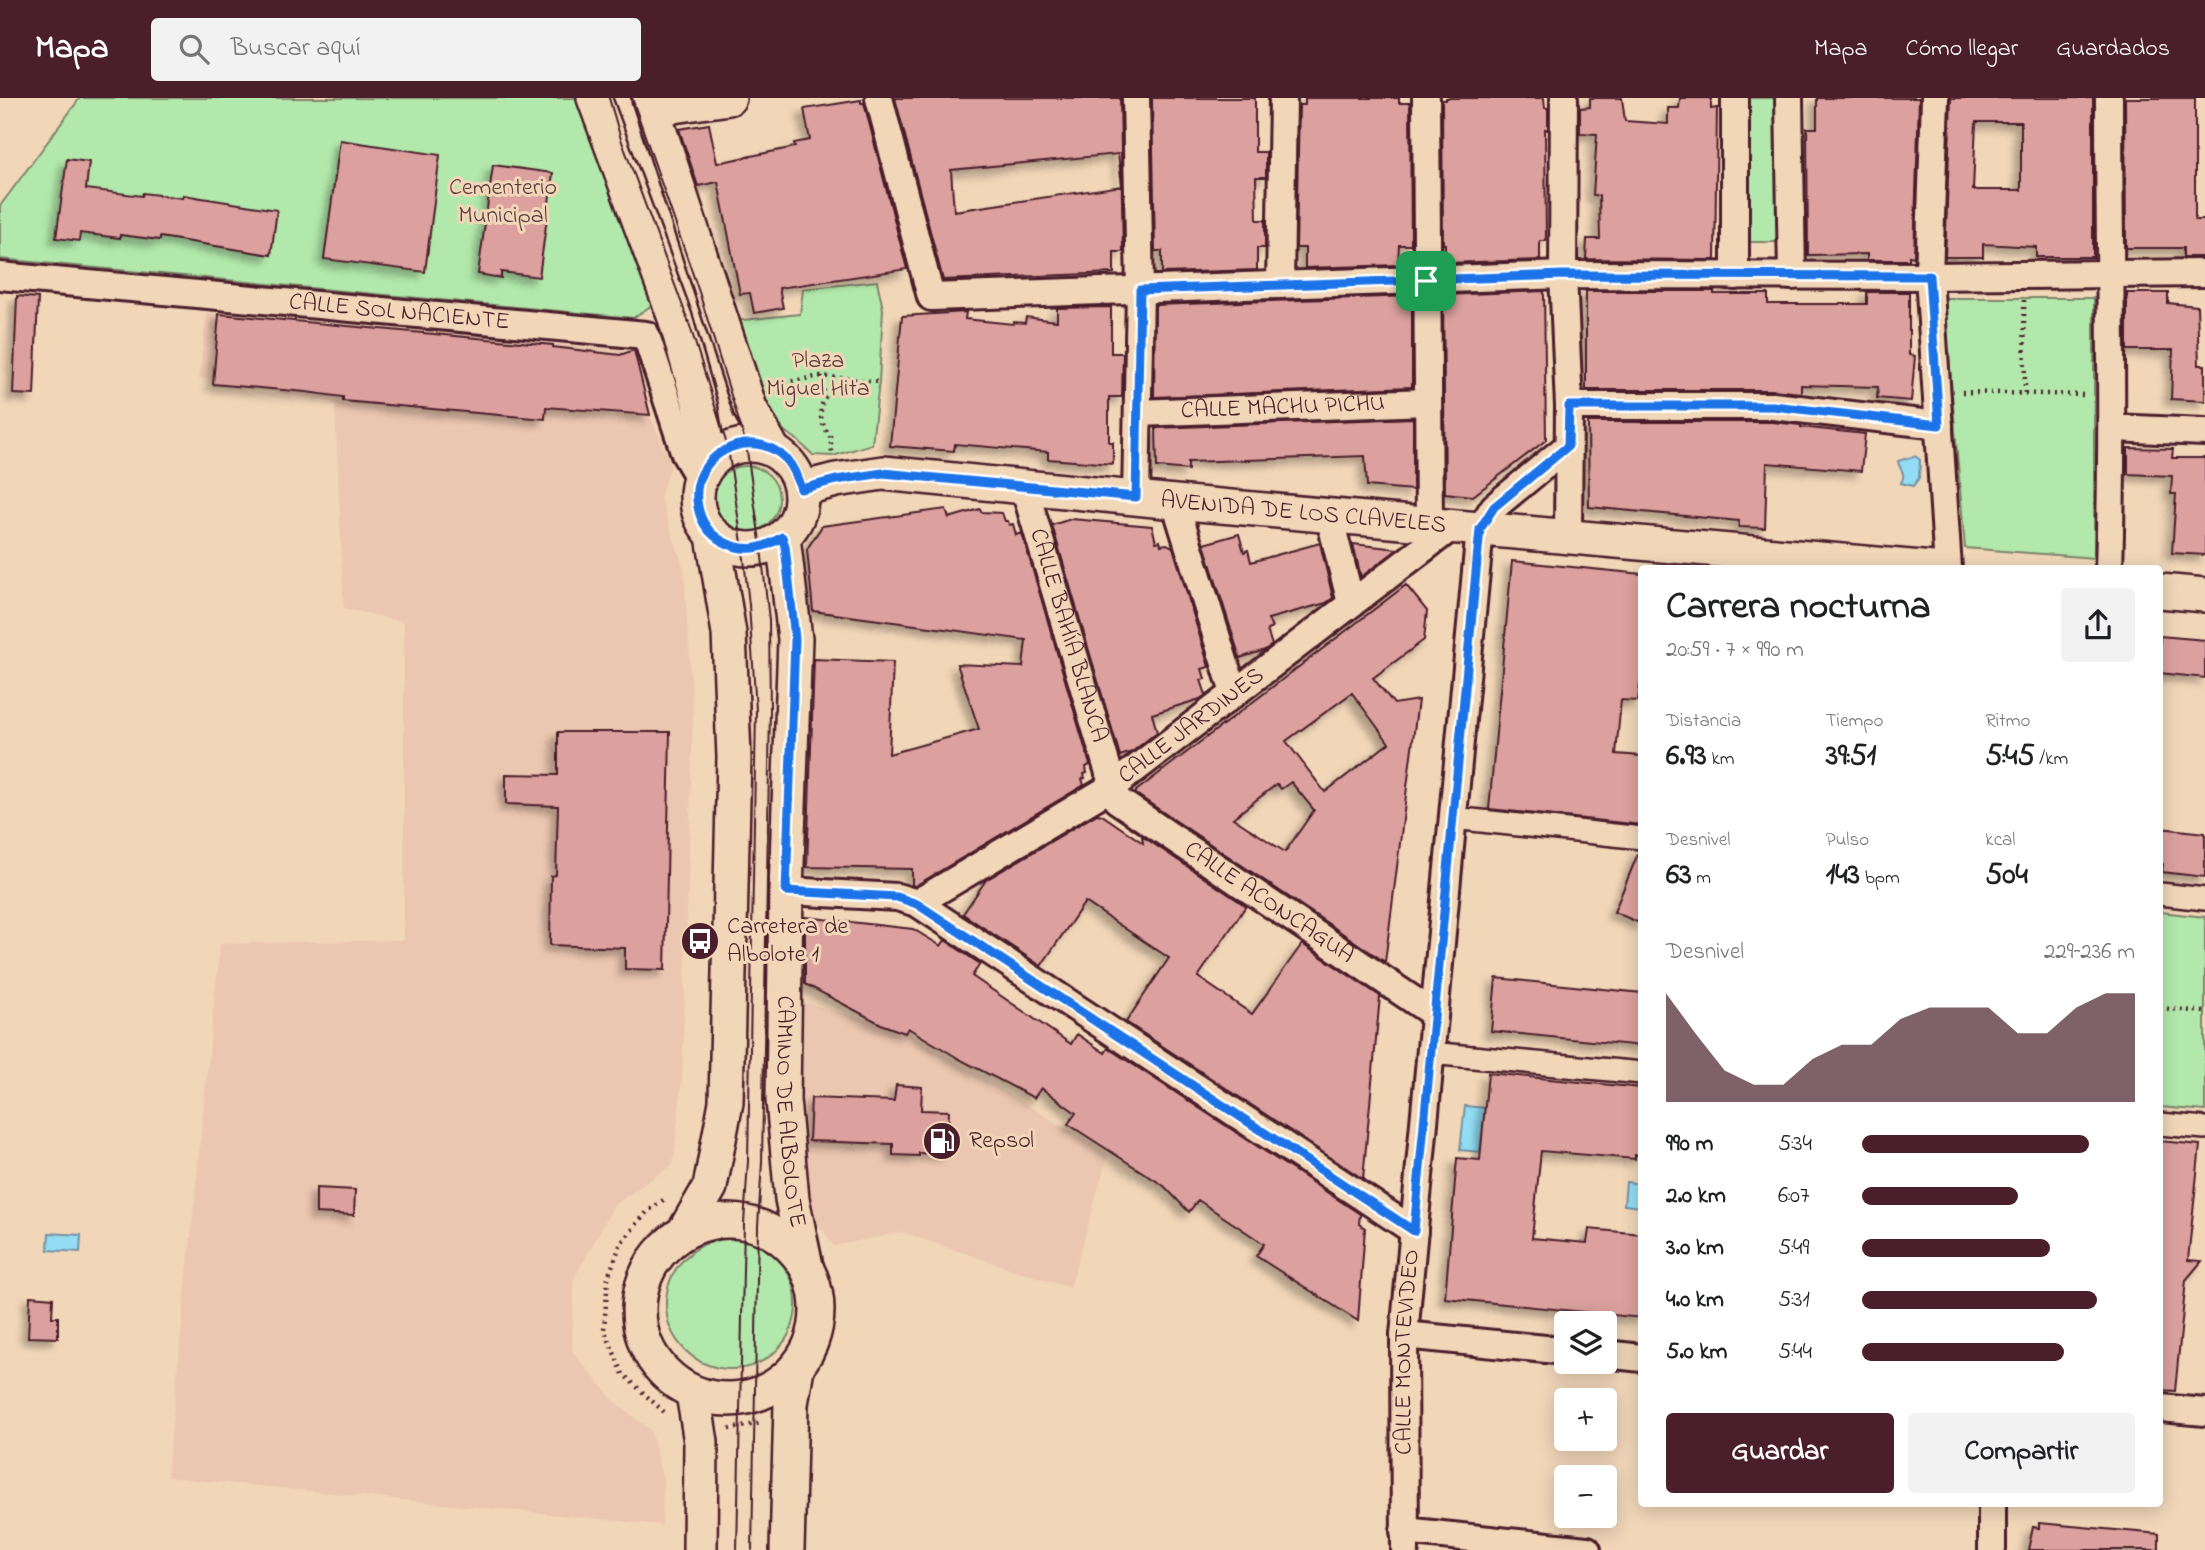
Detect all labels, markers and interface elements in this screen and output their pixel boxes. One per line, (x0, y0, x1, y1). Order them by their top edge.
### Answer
search box (151, 18, 641, 81)
text: Mapa (35, 25, 109, 73)
icon: search (175, 30, 213, 68)
text: Buscar aquí (231, 30, 361, 68)
text: Mapa (1814, 32, 1867, 67)
text: Cómo llegar (1905, 32, 2018, 67)
text: Guardados (2056, 32, 2170, 67)
park label: Cementerio Municipal (449, 171, 557, 234)
pin (1396, 251, 1456, 311)
icon: arrive (1407, 262, 1445, 300)
street label: CALLE SOL NACIENTE (288, 285, 511, 340)
park label: Plaza Miguel Hita (766, 344, 870, 407)
street label: CALLE MACHU PICHU (1180, 386, 1386, 429)
street label: AVENIDA DE LOS CLAVELES (1159, 483, 1448, 543)
street label: CALLE BAHÍA BLANCA (1020, 524, 1117, 747)
text: Carrera nocturna (1666, 580, 1931, 636)
button: share (2061, 588, 2135, 662)
text: 20:59 · 7 × 990 m (1666, 634, 1804, 667)
street label: CALLE JARDINES (1111, 659, 1272, 793)
text: Distancia (1666, 708, 1741, 735)
text: Tiempo (1826, 708, 1883, 735)
text: Ritmo (1985, 708, 2030, 735)
text: 6.93 (1666, 735, 1707, 779)
text: 39:51 (1826, 735, 1876, 779)
text: 5:45 (1985, 735, 2035, 779)
text: km (1707, 746, 1735, 773)
text: /km (2035, 746, 2068, 773)
text: Desnivel (1666, 827, 1731, 854)
text: Pulso (1826, 827, 1869, 854)
text: kcal (1985, 827, 2016, 854)
street label: CALLE ACONCAGUA (1177, 833, 1361, 973)
text: 63 (1666, 854, 1692, 898)
text: 143 (1826, 854, 1860, 898)
text: 504 (1985, 854, 2028, 898)
text: m (1692, 865, 1711, 892)
text: bpm (1860, 865, 1900, 892)
place label: Carretera de Albolote 1 (727, 910, 848, 973)
bus stop icon: Carretera de Albolote 1 (679, 920, 721, 962)
text: Desnivel (1666, 936, 1744, 969)
text: 229–236 m (2044, 936, 2135, 969)
street label: CAMINO DE ALBOLOTE (766, 995, 815, 1231)
fuel station icon: Repsol (921, 1120, 963, 1162)
place label: Repsol (969, 1124, 1034, 1159)
text: 990 m (1666, 1128, 1713, 1161)
text: 5:34 (1778, 1128, 1812, 1161)
text: 2.0 km (1666, 1180, 1726, 1213)
text: 6:07 (1778, 1180, 1810, 1213)
text: 3.0 km (1666, 1232, 1724, 1265)
text: 5:49 (1778, 1232, 1810, 1265)
street label: CALLE MONTEVIDEO (1386, 1248, 1429, 1455)
text: 4.0 km (1666, 1284, 1724, 1317)
text: 5:31 (1778, 1284, 1810, 1317)
map controls (1554, 1311, 1617, 1528)
button: layers (1554, 1311, 1617, 1374)
text: 5.0 km (1666, 1336, 1727, 1369)
text: 5:44 (1778, 1336, 1812, 1369)
button: + (1554, 1388, 1617, 1451)
button: Guardar (1666, 1413, 1894, 1493)
button: Compartir (1908, 1413, 2135, 1493)
button: − (1554, 1465, 1617, 1528)

